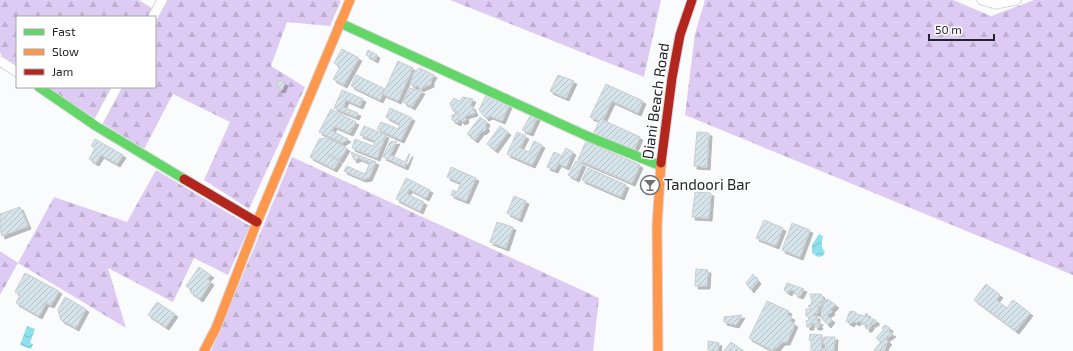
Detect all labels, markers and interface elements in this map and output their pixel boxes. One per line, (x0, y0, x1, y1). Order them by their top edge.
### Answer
legend (16, 16, 156, 88)
scale bar (929, 16, 994, 42)
text: 50 m (935, 22, 962, 36)
text: Fast (52, 24, 76, 38)
street label: Diani Beach Road (638, 42, 672, 160)
text: Slow (52, 44, 79, 58)
text: Jam (52, 64, 73, 78)
bar icon: Tandoori Bar (639, 174, 661, 196)
place label: Tandoori Bar (664, 175, 751, 193)

